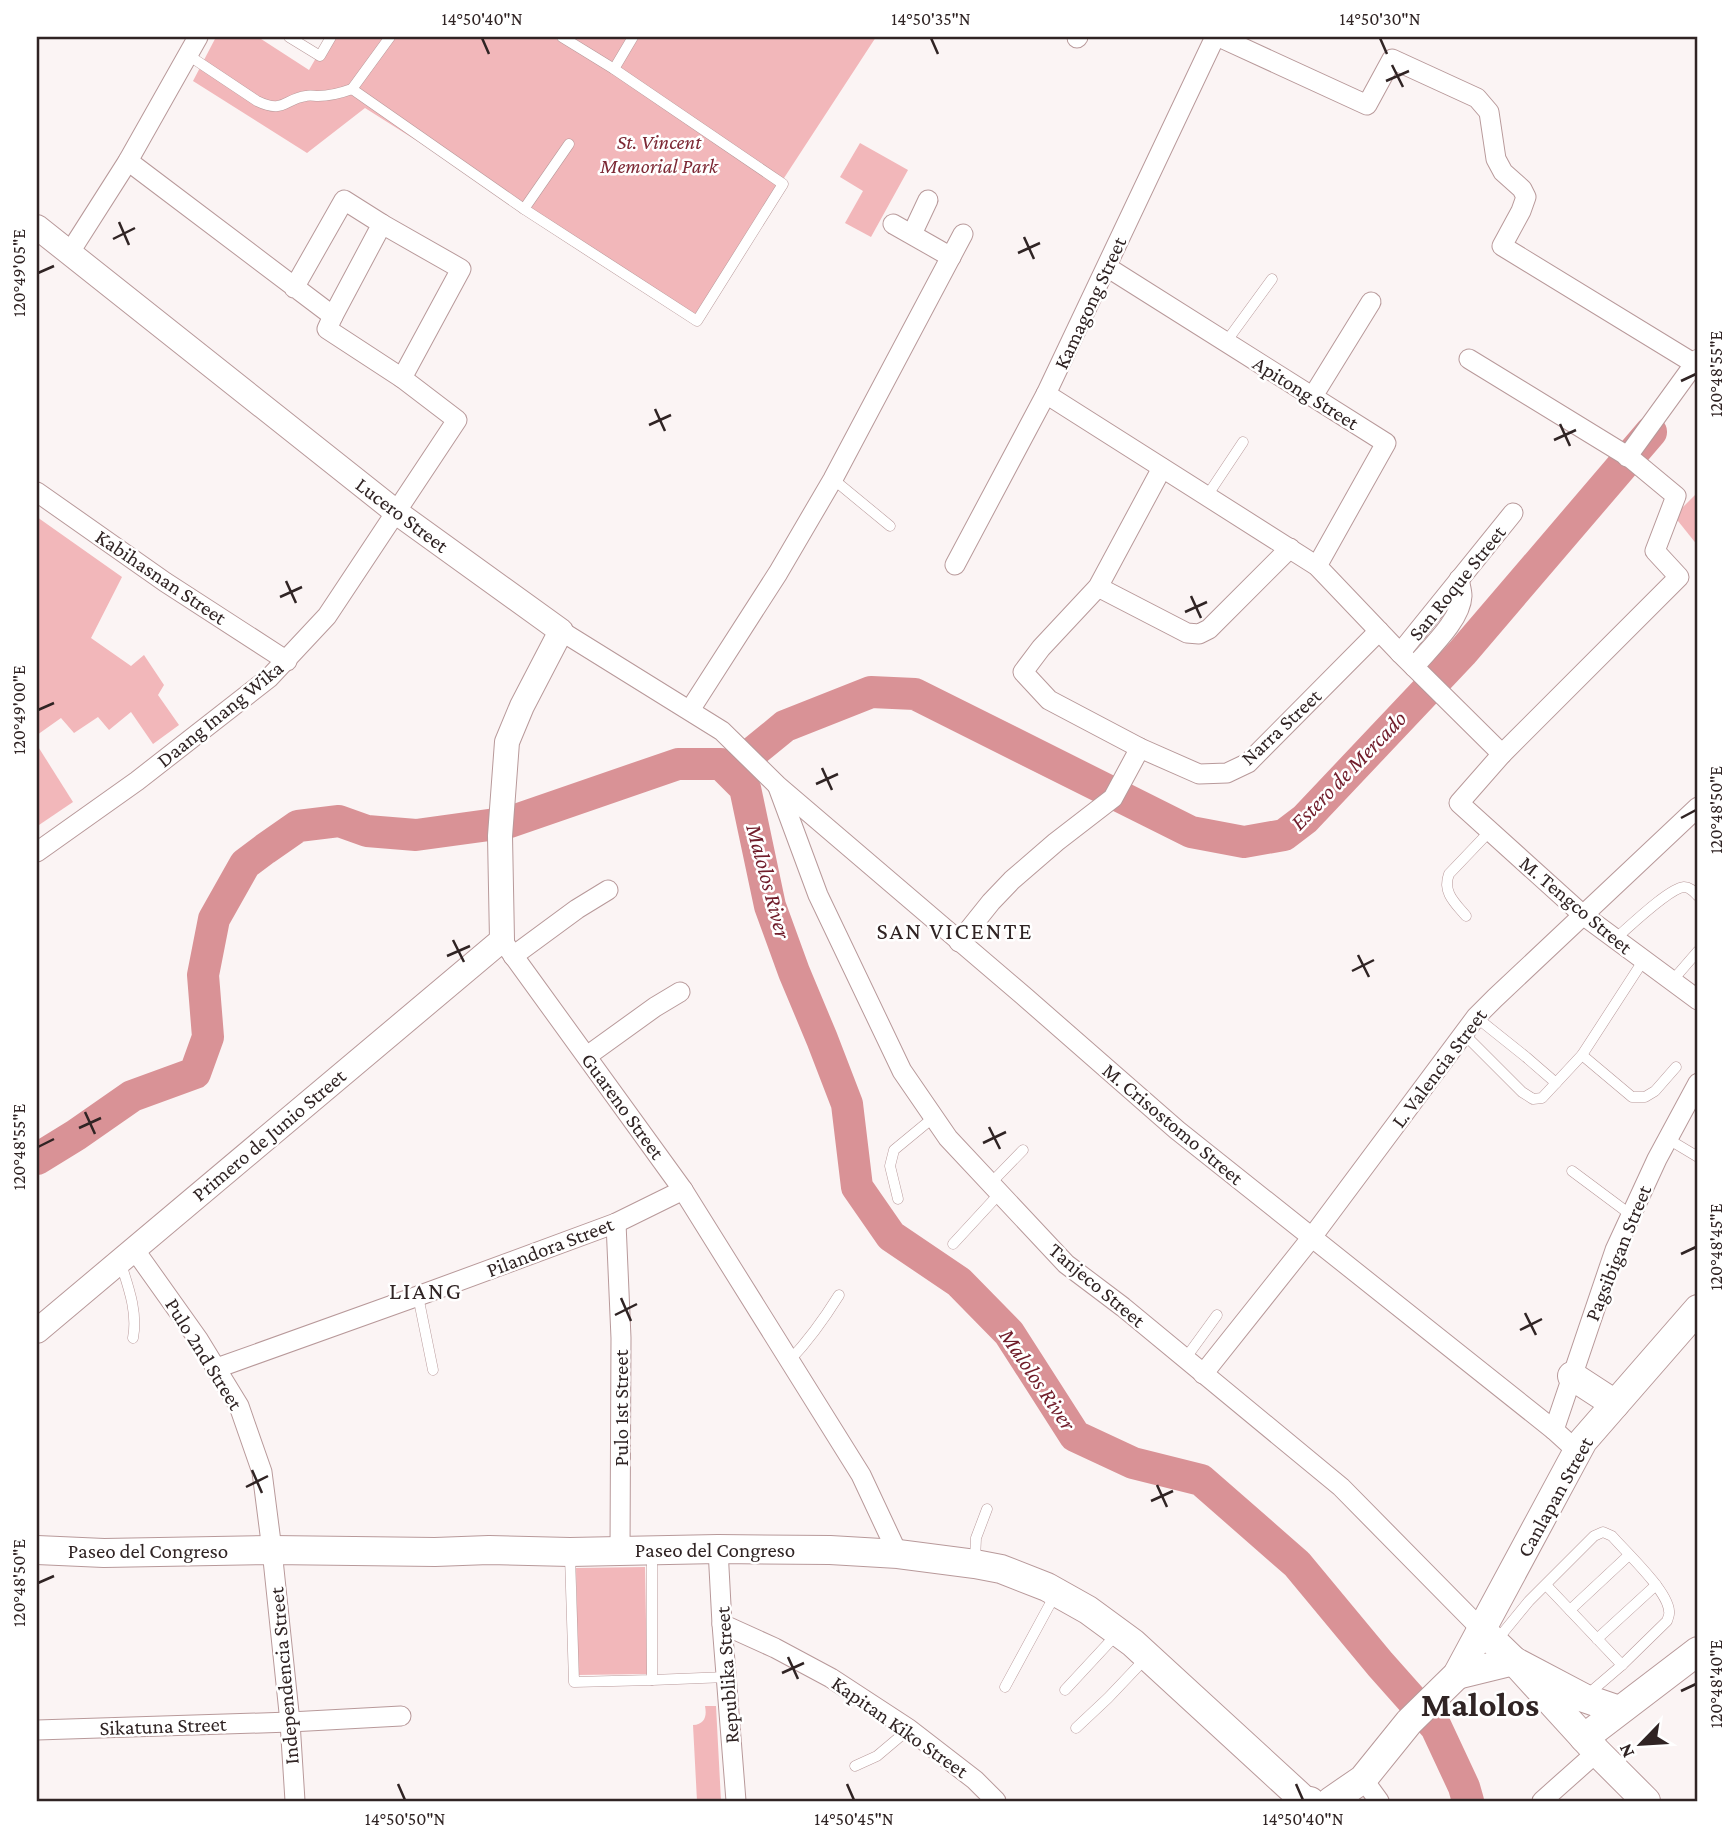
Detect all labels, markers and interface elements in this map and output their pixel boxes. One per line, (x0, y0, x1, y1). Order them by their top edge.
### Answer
text: 14°50'40"N (441, 9, 523, 29)
text: 14°50'35"N (891, 9, 971, 29)
text: 14°50'30"N (1340, 9, 1421, 29)
park label: St. Vincent Memorial Park (599, 130, 719, 178)
text: 120°49'05"E (9, 229, 29, 317)
street label: Kamagong Street (1049, 232, 1132, 373)
text: 120°48'55"E (1706, 331, 1726, 417)
street label: Apitong Street (1249, 351, 1364, 436)
street label: Lucero Street (351, 472, 454, 558)
street label: San Roque Street (1403, 520, 1511, 645)
street label: Kabihasnan Street (91, 524, 232, 630)
street label: Daang Inang Wika (152, 656, 288, 772)
text: 120°49'00"E (9, 665, 29, 755)
street label: Narra Street (1236, 683, 1327, 770)
water label: Estero de Mercado (1285, 705, 1412, 835)
text: 120°48'50"E (1706, 766, 1726, 854)
water label: Malolos River (741, 820, 797, 942)
street label: M. Tengco Street (1515, 851, 1638, 960)
district label: SAN VICENTE (876, 917, 1034, 944)
street label: L. Valencia Street (1386, 1003, 1492, 1132)
street label: Guareno Street (576, 1048, 670, 1165)
street label: M. Crisostomo Street (1098, 1058, 1249, 1190)
street label: Primero de Junio Street (187, 1063, 351, 1206)
text: 120°48'55"E (9, 1104, 29, 1190)
street label: Pagsibigan Street (1580, 1181, 1657, 1324)
text: 120°48'45"E (1706, 1203, 1726, 1290)
street label: Pilandora Street (483, 1211, 618, 1282)
street label: Tanjeco Street (1044, 1238, 1151, 1333)
district label: LIANG (389, 1277, 463, 1304)
street label: Pulo 2nd Street (160, 1294, 248, 1415)
water label: Malolos River (994, 1322, 1082, 1436)
street label: Pulo 1st Street (609, 1349, 633, 1466)
street label: Canlapan Street (1512, 1432, 1598, 1561)
street label: Paseo del Congreso (635, 1538, 795, 1562)
text: 120°48'50"E (9, 1539, 29, 1627)
street label: Paseo del Congreso (68, 1539, 228, 1563)
street label: Independencia Street (264, 1585, 304, 1766)
street label: Republika Street (710, 1605, 744, 1744)
text: 120°48'40"E (1706, 1639, 1726, 1728)
street label: Kapitan Kiko Street (827, 1671, 974, 1784)
district label: Malolos (1421, 1685, 1539, 1724)
north arrow (1606, 1708, 1676, 1778)
street label: Sikatuna Street (99, 1712, 228, 1740)
text: N (1614, 1741, 1638, 1761)
text: 14°50'50"N (365, 1809, 445, 1829)
text: 14°50'45"N (814, 1809, 894, 1829)
text: 14°50'40"N (1262, 1809, 1344, 1829)

